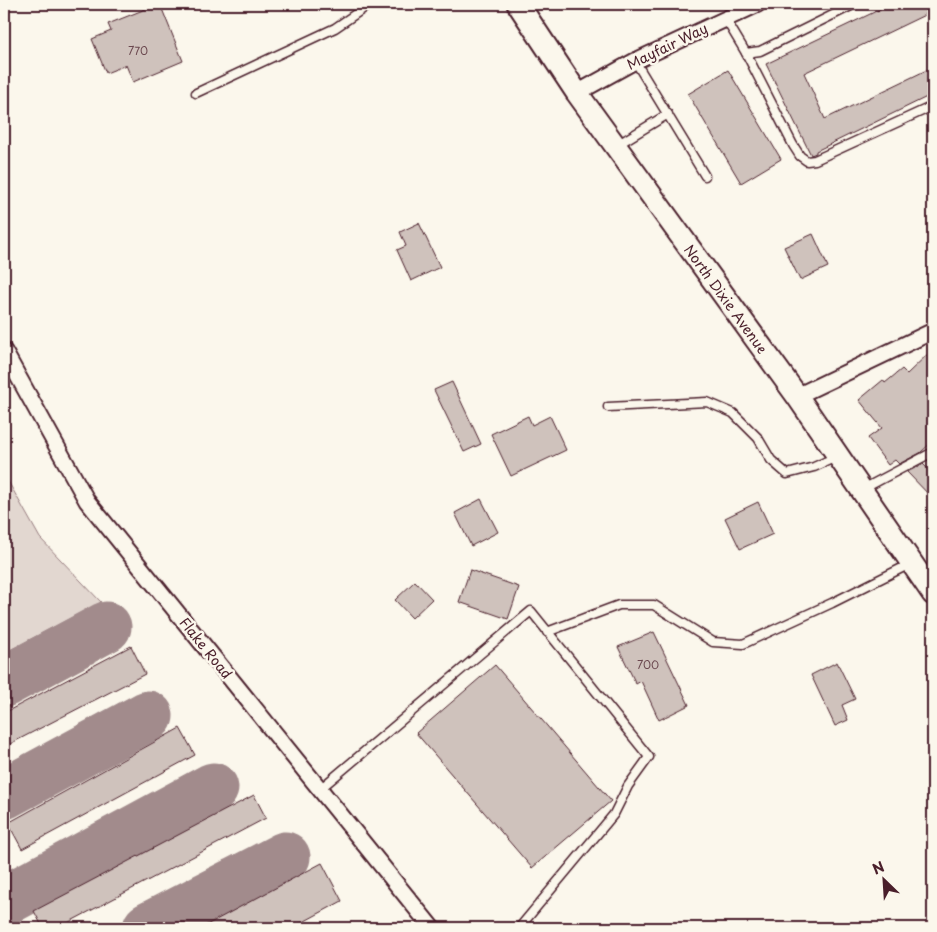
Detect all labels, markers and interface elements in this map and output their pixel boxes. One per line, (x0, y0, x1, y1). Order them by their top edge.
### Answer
street label: Mayfair Way (623, 17, 711, 75)
house number: 770 (128, 42, 148, 59)
street label: North Dixie Avenue (679, 240, 773, 358)
street label: Flake Road (175, 613, 237, 683)
house number: 700 (637, 656, 659, 673)
north arrow (860, 854, 910, 904)
text: N (869, 856, 888, 880)

